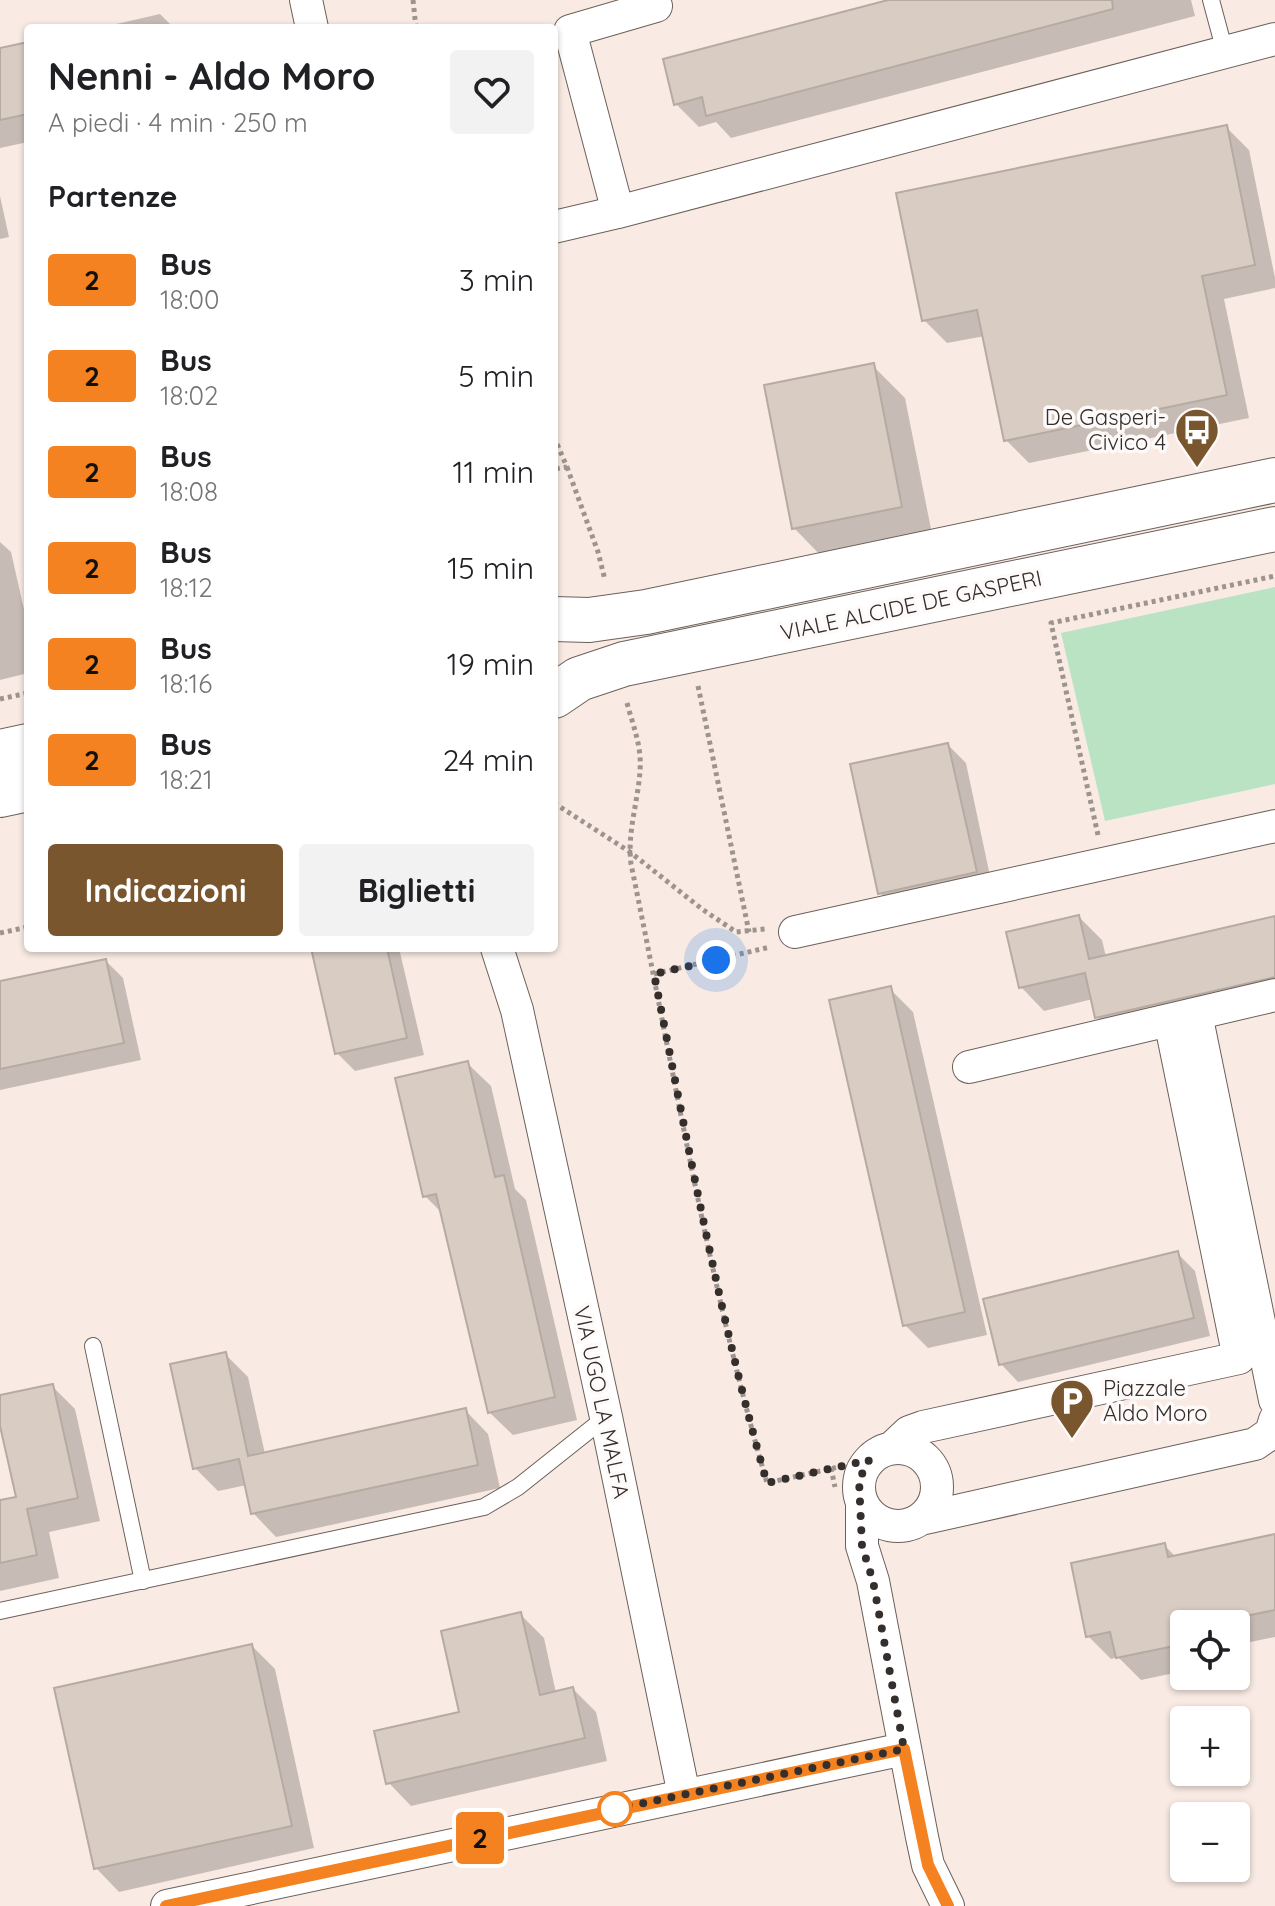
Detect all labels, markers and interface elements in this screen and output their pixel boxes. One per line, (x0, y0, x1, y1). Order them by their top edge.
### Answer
button: heart (450, 50, 534, 134)
text: Nenni - Aldo Moro (48, 52, 376, 100)
text: A piedi · 4 min · 250 m (48, 106, 308, 139)
text: Partenze (48, 177, 177, 215)
text: Bus (160, 245, 212, 283)
text: 3 min (459, 261, 534, 299)
text: 2 (84, 262, 100, 297)
text: 18:00 (160, 283, 219, 316)
text: Bus (160, 341, 212, 379)
text: 5 min (458, 357, 534, 395)
text: 2 (84, 358, 100, 393)
text: 18:02 (160, 379, 218, 412)
place label: De Gasperi- Civico 4 (1045, 403, 1166, 456)
bus stop icon: De Gasperi- Civico 4 (1173, 406, 1221, 469)
text: Bus (160, 437, 212, 475)
text: 11 min (452, 453, 534, 491)
text: 2 (84, 454, 100, 489)
text: 18:08 (160, 475, 218, 508)
text: Bus (160, 533, 212, 571)
text: 15 min (447, 549, 534, 587)
text: 2 (84, 550, 100, 585)
street label: VIALE ALCIDE DE GASPERI (778, 564, 1044, 646)
text: 18:12 (160, 571, 213, 604)
text: Bus (160, 629, 212, 667)
text: 19 min (447, 645, 534, 683)
text: 2 (84, 646, 100, 681)
text: 18:16 (160, 667, 212, 700)
text: Bus (160, 725, 212, 763)
text: 24 min (443, 741, 534, 779)
text: 2 (84, 742, 100, 777)
text: 18:21 (160, 763, 213, 796)
button: Indicazioni (48, 844, 283, 936)
button: Biglietti (299, 844, 534, 936)
your location (696, 940, 736, 980)
street label: VIA UGO LA MALFA (568, 1303, 636, 1501)
place label: Piazzale Aldo Moro (1103, 1374, 1207, 1427)
parking icon: Piazzale Aldo Moro (1048, 1377, 1096, 1440)
map controls (1170, 1610, 1250, 1882)
button: locate (1170, 1610, 1250, 1690)
button: + (1170, 1706, 1250, 1786)
unlabelled marker (598, 1792, 632, 1826)
button: − (1170, 1802, 1250, 1882)
line badge: 2 (454, 1812, 506, 1864)
text: 2 (472, 1820, 488, 1855)

